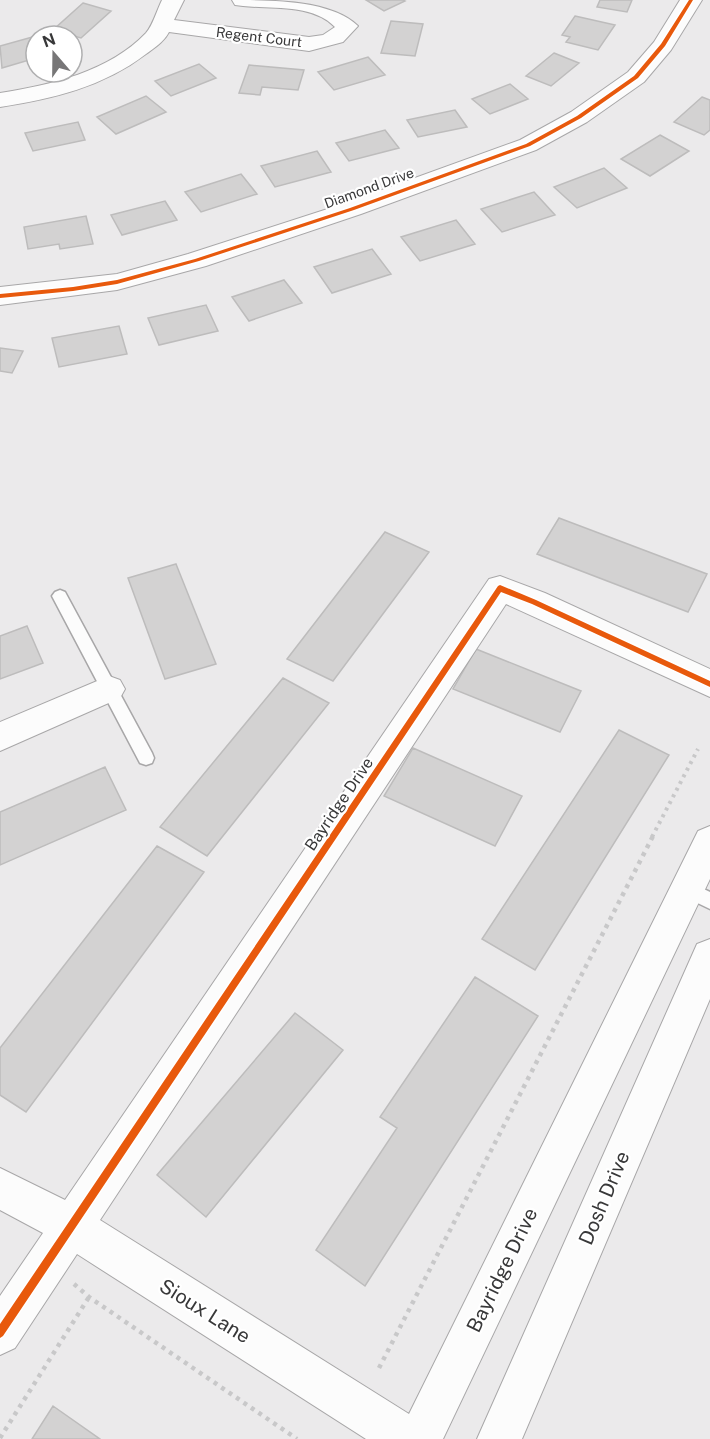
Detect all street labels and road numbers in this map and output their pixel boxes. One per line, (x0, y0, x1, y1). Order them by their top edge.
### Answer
street label: Regent Court (215, 24, 303, 50)
street label: Diamond Drive (322, 164, 416, 212)
street label: Bayridge Drive (301, 754, 377, 854)
street label: Dosh Drive (574, 1148, 634, 1248)
street label: Bayridge Drive (462, 1204, 542, 1336)
street label: Sioux Lane (155, 1274, 255, 1348)

